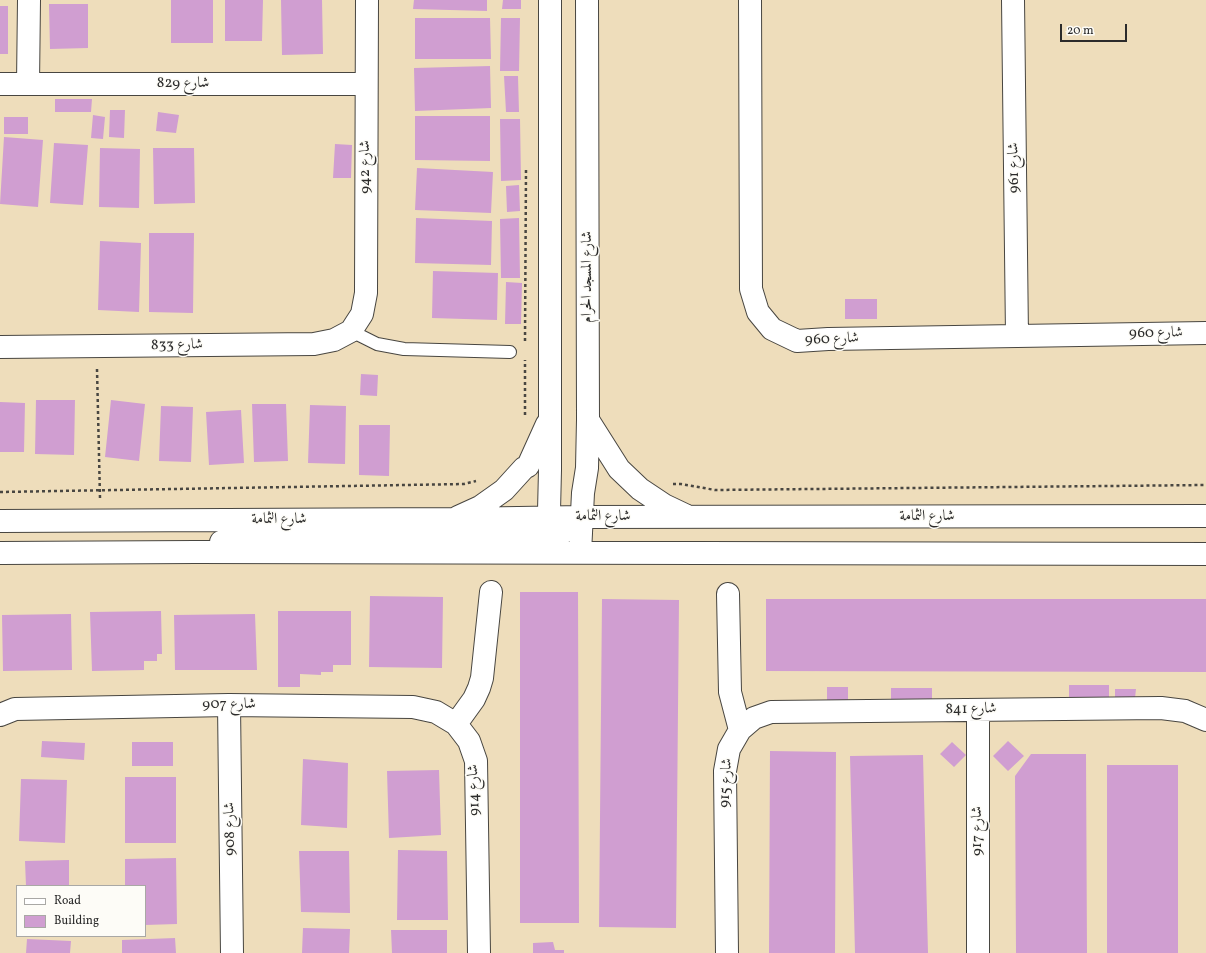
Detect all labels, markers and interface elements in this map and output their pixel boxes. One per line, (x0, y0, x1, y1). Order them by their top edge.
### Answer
scale bar (1062, 16, 1129, 42)
text: 20 m (1067, 23, 1094, 39)
street label: شارع 829 (157, 75, 209, 93)
street label: شارع 942 (357, 140, 375, 194)
street label: شارع 961 (1006, 142, 1024, 194)
street label: شارع المسجد الحرام (579, 231, 597, 323)
street label: شارع 960 (1129, 325, 1183, 343)
street label: شارع 960 (805, 330, 859, 350)
street label: شارع 833 (151, 337, 203, 355)
street label: شارع الثمامة (576, 508, 630, 526)
street label: شارع الثمامة (900, 508, 954, 526)
street label: شارع الثمامة (252, 511, 306, 529)
street label: شارع 907 (202, 696, 256, 714)
street label: شارع 841 (945, 701, 997, 719)
street label: شارع 915 (717, 758, 737, 808)
street label: شارع 914 (465, 764, 485, 816)
street label: شارع 908 (222, 802, 240, 856)
street label: شارع 917 (969, 806, 987, 856)
legend (16, 885, 146, 937)
text: Road (54, 893, 81, 909)
text: Building (54, 913, 99, 929)

